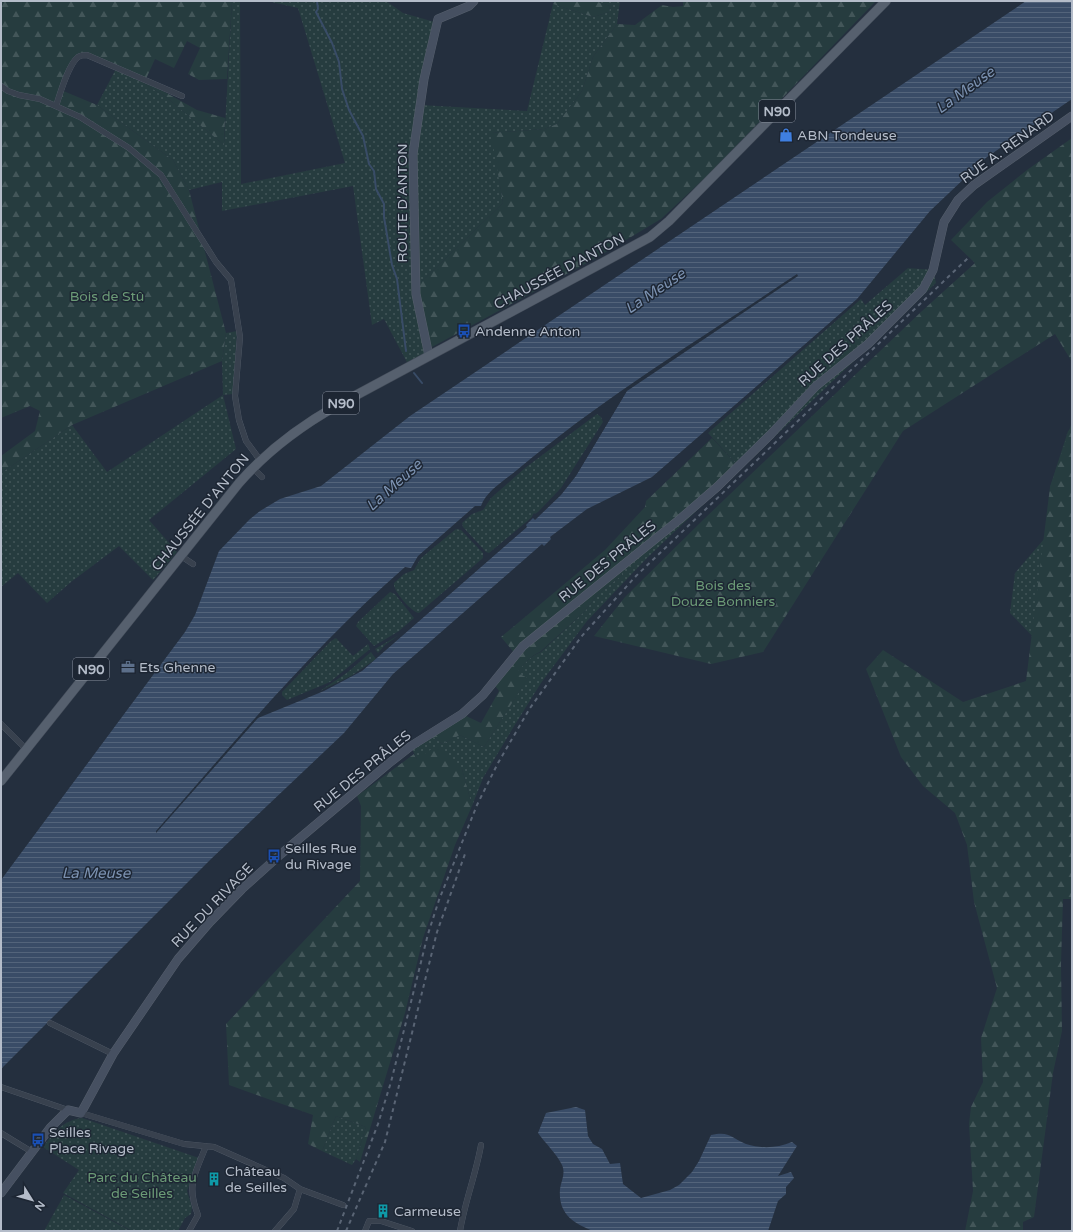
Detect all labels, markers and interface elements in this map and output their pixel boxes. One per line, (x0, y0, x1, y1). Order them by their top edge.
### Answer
water label: La Meuse (932, 62, 999, 117)
road number: N90 (759, 100, 795, 122)
street label: RUE A. RENARD (957, 108, 1058, 187)
shop icon: ABN Tondeuse (778, 127, 794, 143)
place label: ABN Tondeuse (797, 127, 897, 144)
street label: ROUTE D'ANTON (394, 143, 411, 263)
street label: CHAUSSÉE D'ANTON (491, 230, 628, 313)
water label: La Meuse (622, 264, 690, 318)
park label: Bois de Stû (70, 288, 144, 305)
street label: RUE DES PRÂLES (795, 297, 896, 390)
bus stop icon: Andenne Anton (456, 323, 472, 339)
place label: Andenne Anton (475, 323, 580, 340)
road number: N90 (323, 392, 359, 414)
street label: CHAUSSÉE D'ANTON (148, 450, 253, 574)
water label: La Meuse (362, 454, 427, 515)
street label: RUE DES PRÂLES (555, 517, 660, 606)
park label: Bois des Douze Bonniers (671, 577, 776, 610)
road number: N90 (73, 658, 109, 680)
office icon: Ets Ghenne (120, 659, 136, 675)
place label: Ets Ghenne (139, 659, 216, 676)
street label: RUE DES PRÂLES (310, 727, 415, 816)
place label: Seilles Rue du Rivage (285, 840, 357, 873)
bus stop icon: Seilles Rue du Rivage (266, 848, 282, 864)
street label: RUE DU RIVAGE (168, 860, 257, 951)
water label: La Meuse (62, 864, 132, 882)
place label: Seilles Place Rivage (49, 1124, 134, 1157)
bus stop icon: Seilles Place Rivage (30, 1132, 46, 1148)
place label: Château de Seilles (225, 1163, 287, 1196)
park label: Parc du Château de Seilles (87, 1169, 197, 1202)
building icon: Château de Seilles (206, 1171, 222, 1187)
north arrow (12, 1180, 52, 1220)
text: N (32, 1198, 47, 1213)
building icon: Carmeuse (375, 1203, 391, 1219)
place label: Carmeuse (394, 1203, 461, 1220)

